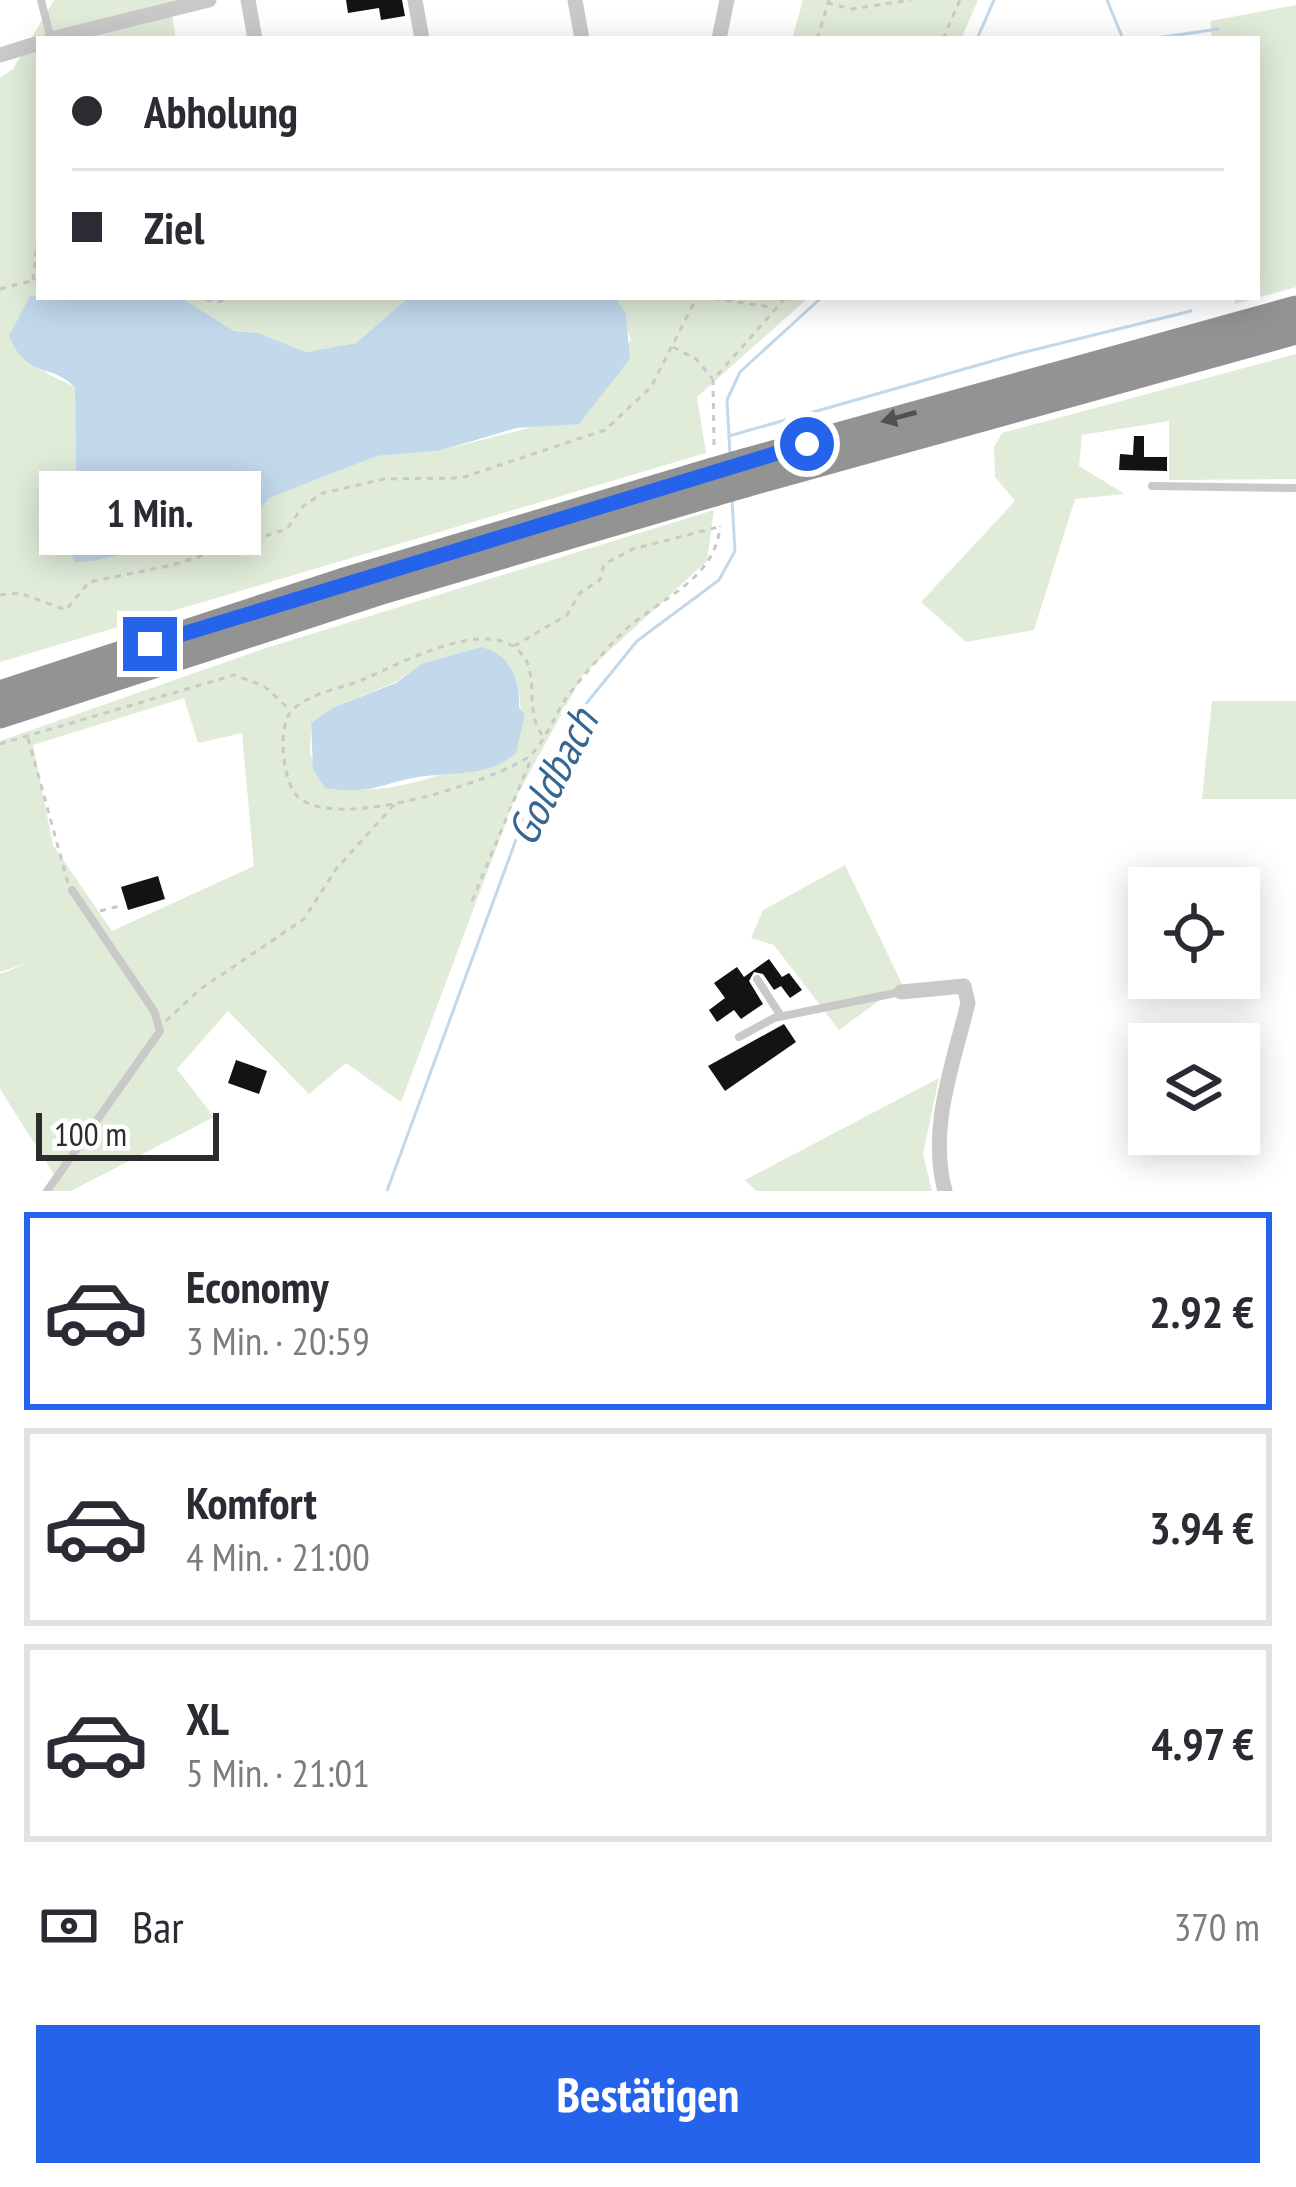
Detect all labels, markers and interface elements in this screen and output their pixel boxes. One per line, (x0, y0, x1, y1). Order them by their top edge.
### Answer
text: Abholung (144, 82, 298, 140)
text: Ziel (144, 198, 204, 256)
one-way arrow (881, 409, 918, 428)
route start (780, 417, 834, 471)
callout: 1 Min. (39, 470, 261, 554)
text: 1 Min. (106, 487, 194, 538)
route end (123, 617, 177, 671)
water label: Goldbach (492, 697, 611, 854)
map controls (1128, 867, 1260, 1155)
button: locate (1128, 867, 1260, 999)
button: layers (1128, 1023, 1260, 1155)
scale bar (36, 1107, 219, 1160)
text: 100 m (54, 1112, 127, 1155)
icon: car (42, 1257, 150, 1365)
text: Economy (186, 1257, 329, 1315)
text: 2.92 € (1149, 1282, 1254, 1340)
text: 3 Min. · 20:59 (186, 1315, 370, 1366)
icon: car (42, 1473, 150, 1581)
text: Komfort (186, 1473, 317, 1531)
text: 3.94 € (1149, 1498, 1254, 1556)
text: 4 Min. · 21:00 (186, 1531, 370, 1582)
icon: car (42, 1689, 150, 1797)
text: XL (186, 1689, 229, 1747)
text: 4.97 € (1151, 1714, 1254, 1772)
text: 5 Min. · 21:01 (186, 1747, 370, 1798)
icon: cash (36, 1893, 102, 1959)
text: Bar (132, 1897, 184, 1955)
text: 370 m (1174, 1901, 1260, 1952)
button: Bestätigen (36, 2025, 1260, 2163)

